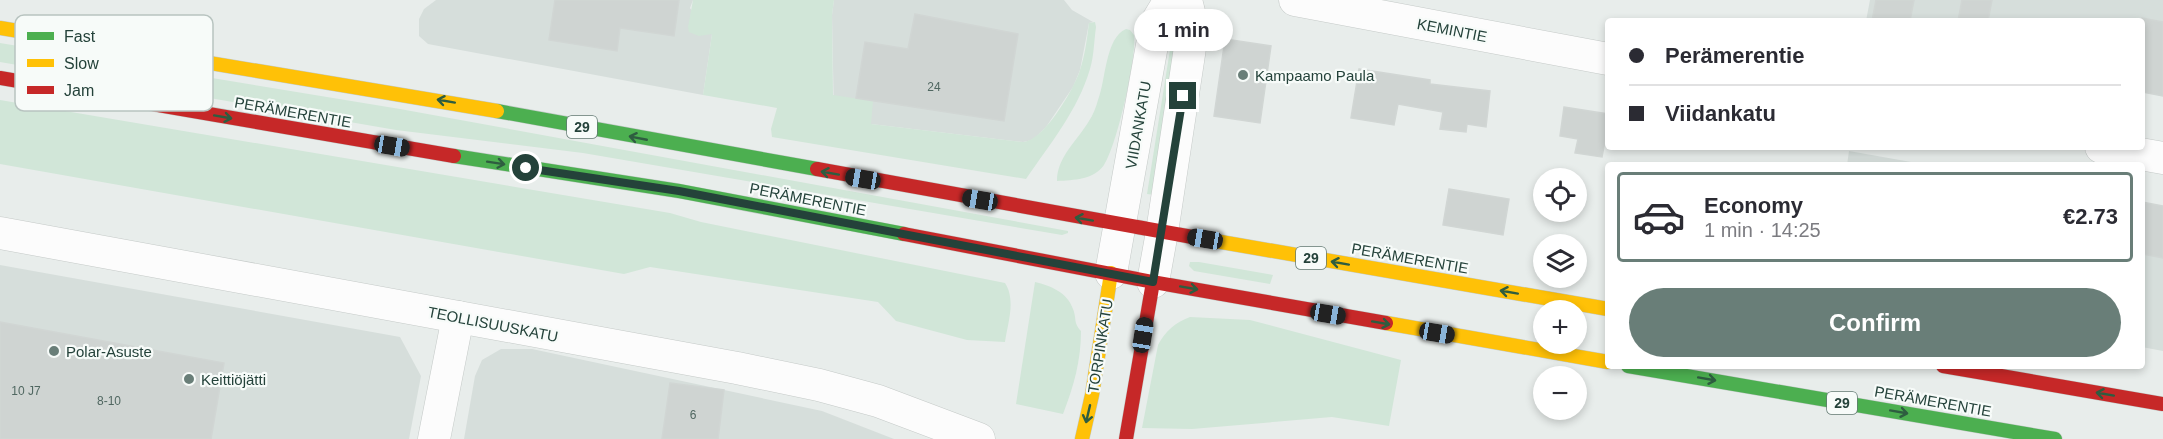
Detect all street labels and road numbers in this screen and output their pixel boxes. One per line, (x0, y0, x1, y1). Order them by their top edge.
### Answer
street label: KEMINTIE (1416, 15, 1488, 45)
street label: VIIDANKATU (1122, 80, 1154, 170)
street label: PERÄMERENTIE (233, 93, 353, 131)
road number: 29 (567, 116, 597, 138)
street label: PERÄMERENTIE (748, 179, 868, 219)
street label: PERÄMERENTIE (1350, 239, 1470, 277)
road number: 29 (1296, 247, 1326, 269)
street label: TORPINKATU (1084, 298, 1116, 394)
street label: TEOLLISUUSKATU (426, 303, 560, 345)
street label: PERÄMERENTIE (1873, 382, 1993, 420)
road number: 29 (1827, 392, 1857, 414)

